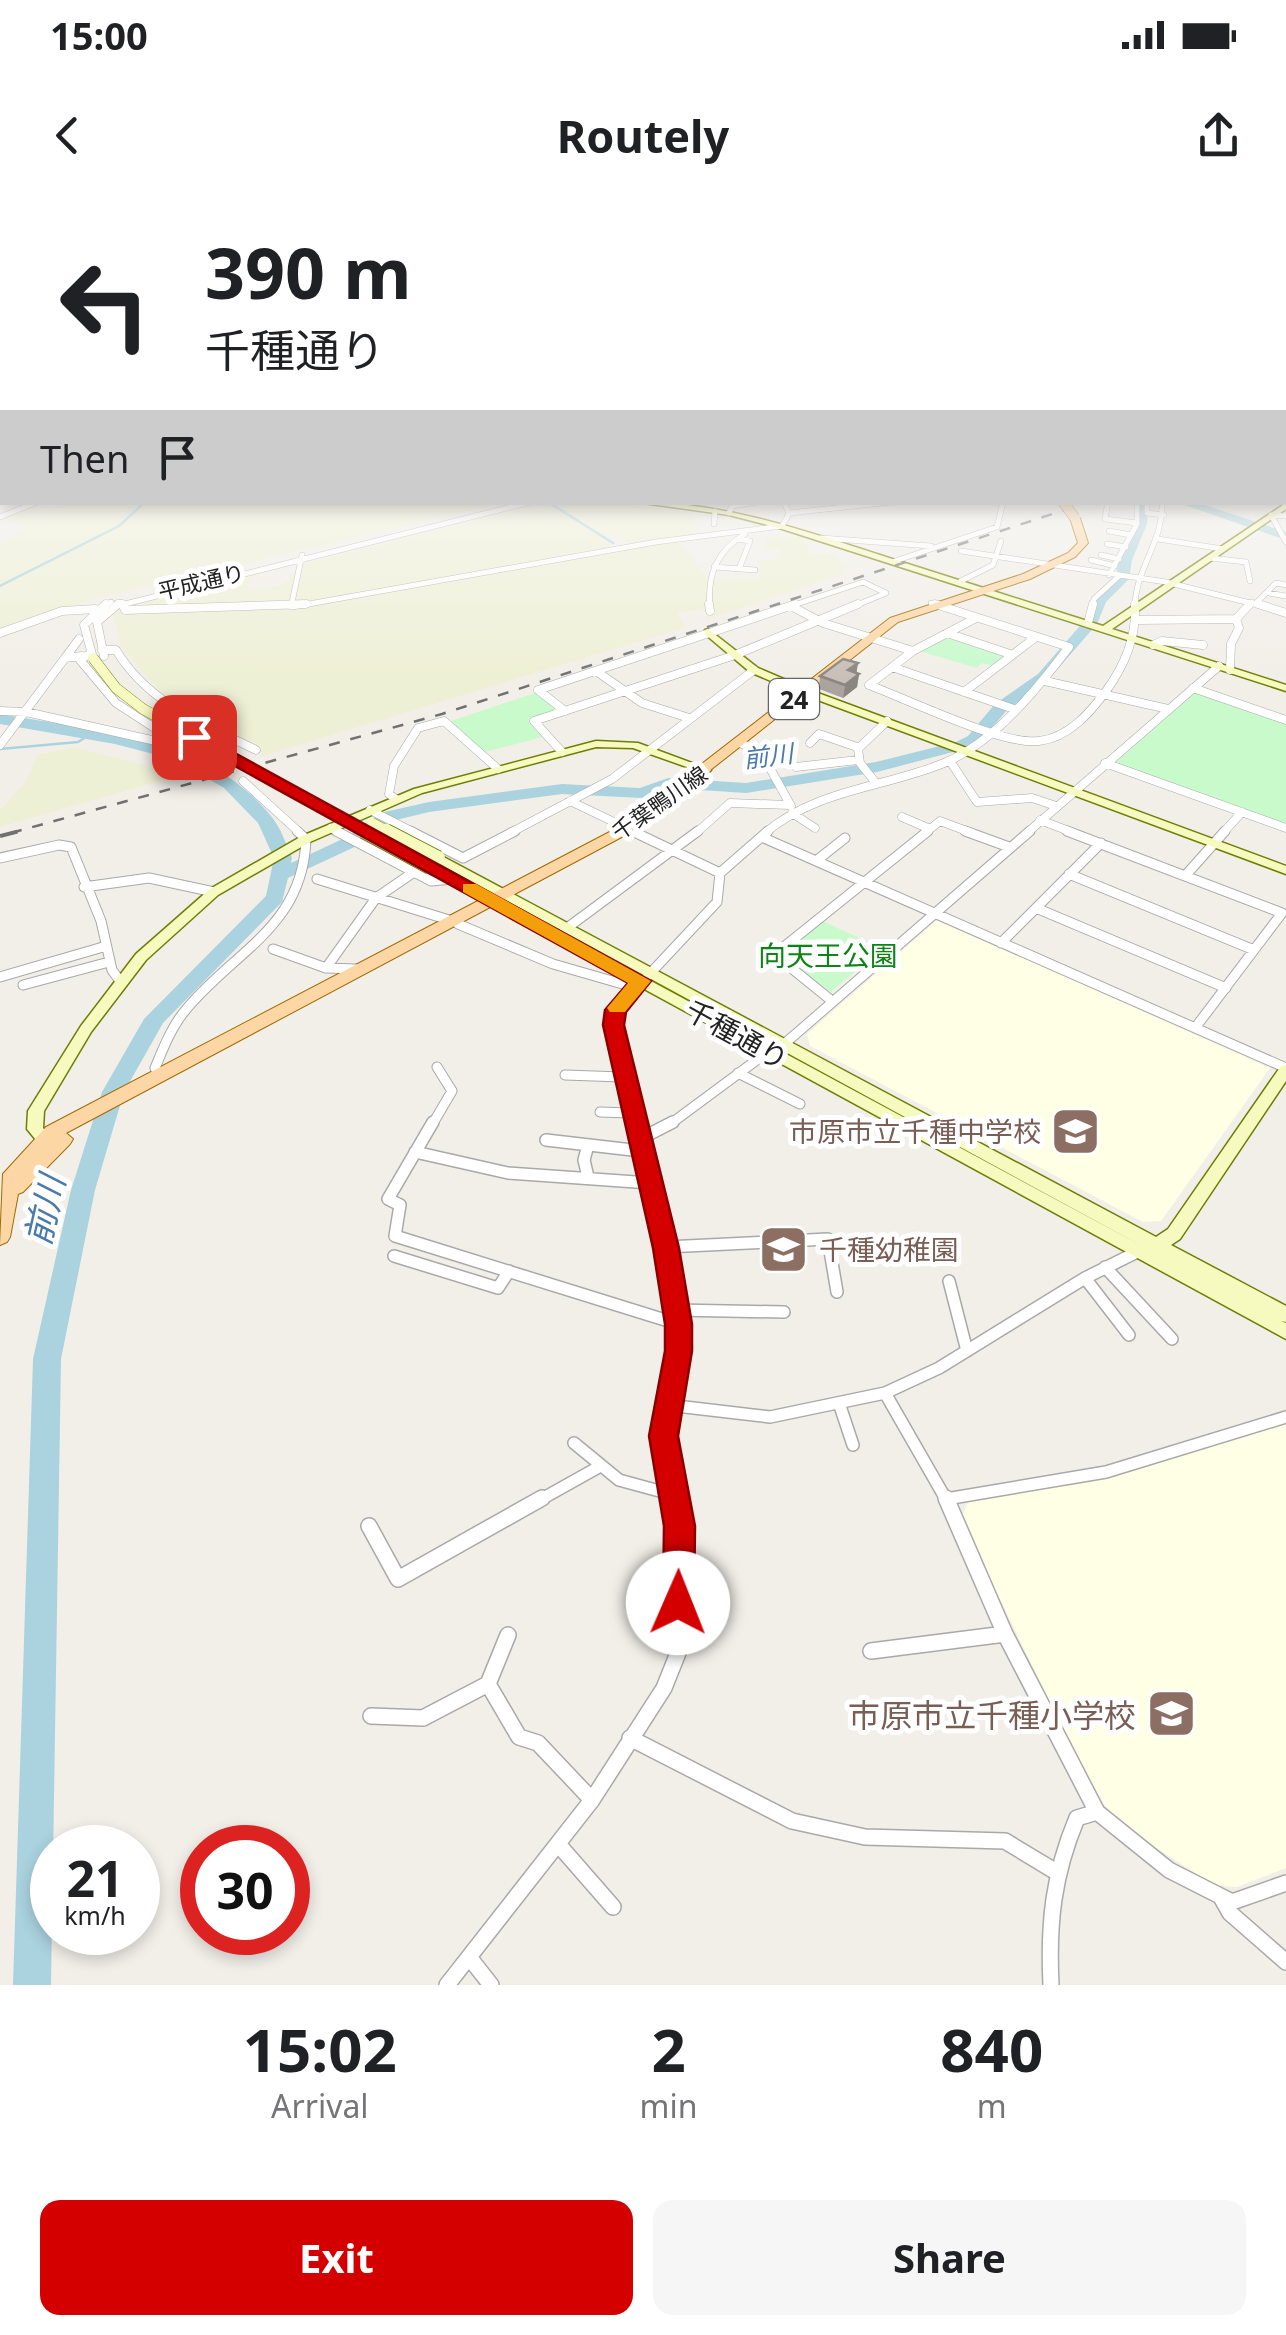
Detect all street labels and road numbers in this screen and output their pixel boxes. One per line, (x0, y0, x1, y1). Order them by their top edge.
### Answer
street label: 平成通り (155, 556, 247, 606)
road number: 24 (769, 679, 819, 719)
street label: 千葉鴨川線 (605, 758, 713, 846)
street label: 千種通り (679, 990, 795, 1078)

